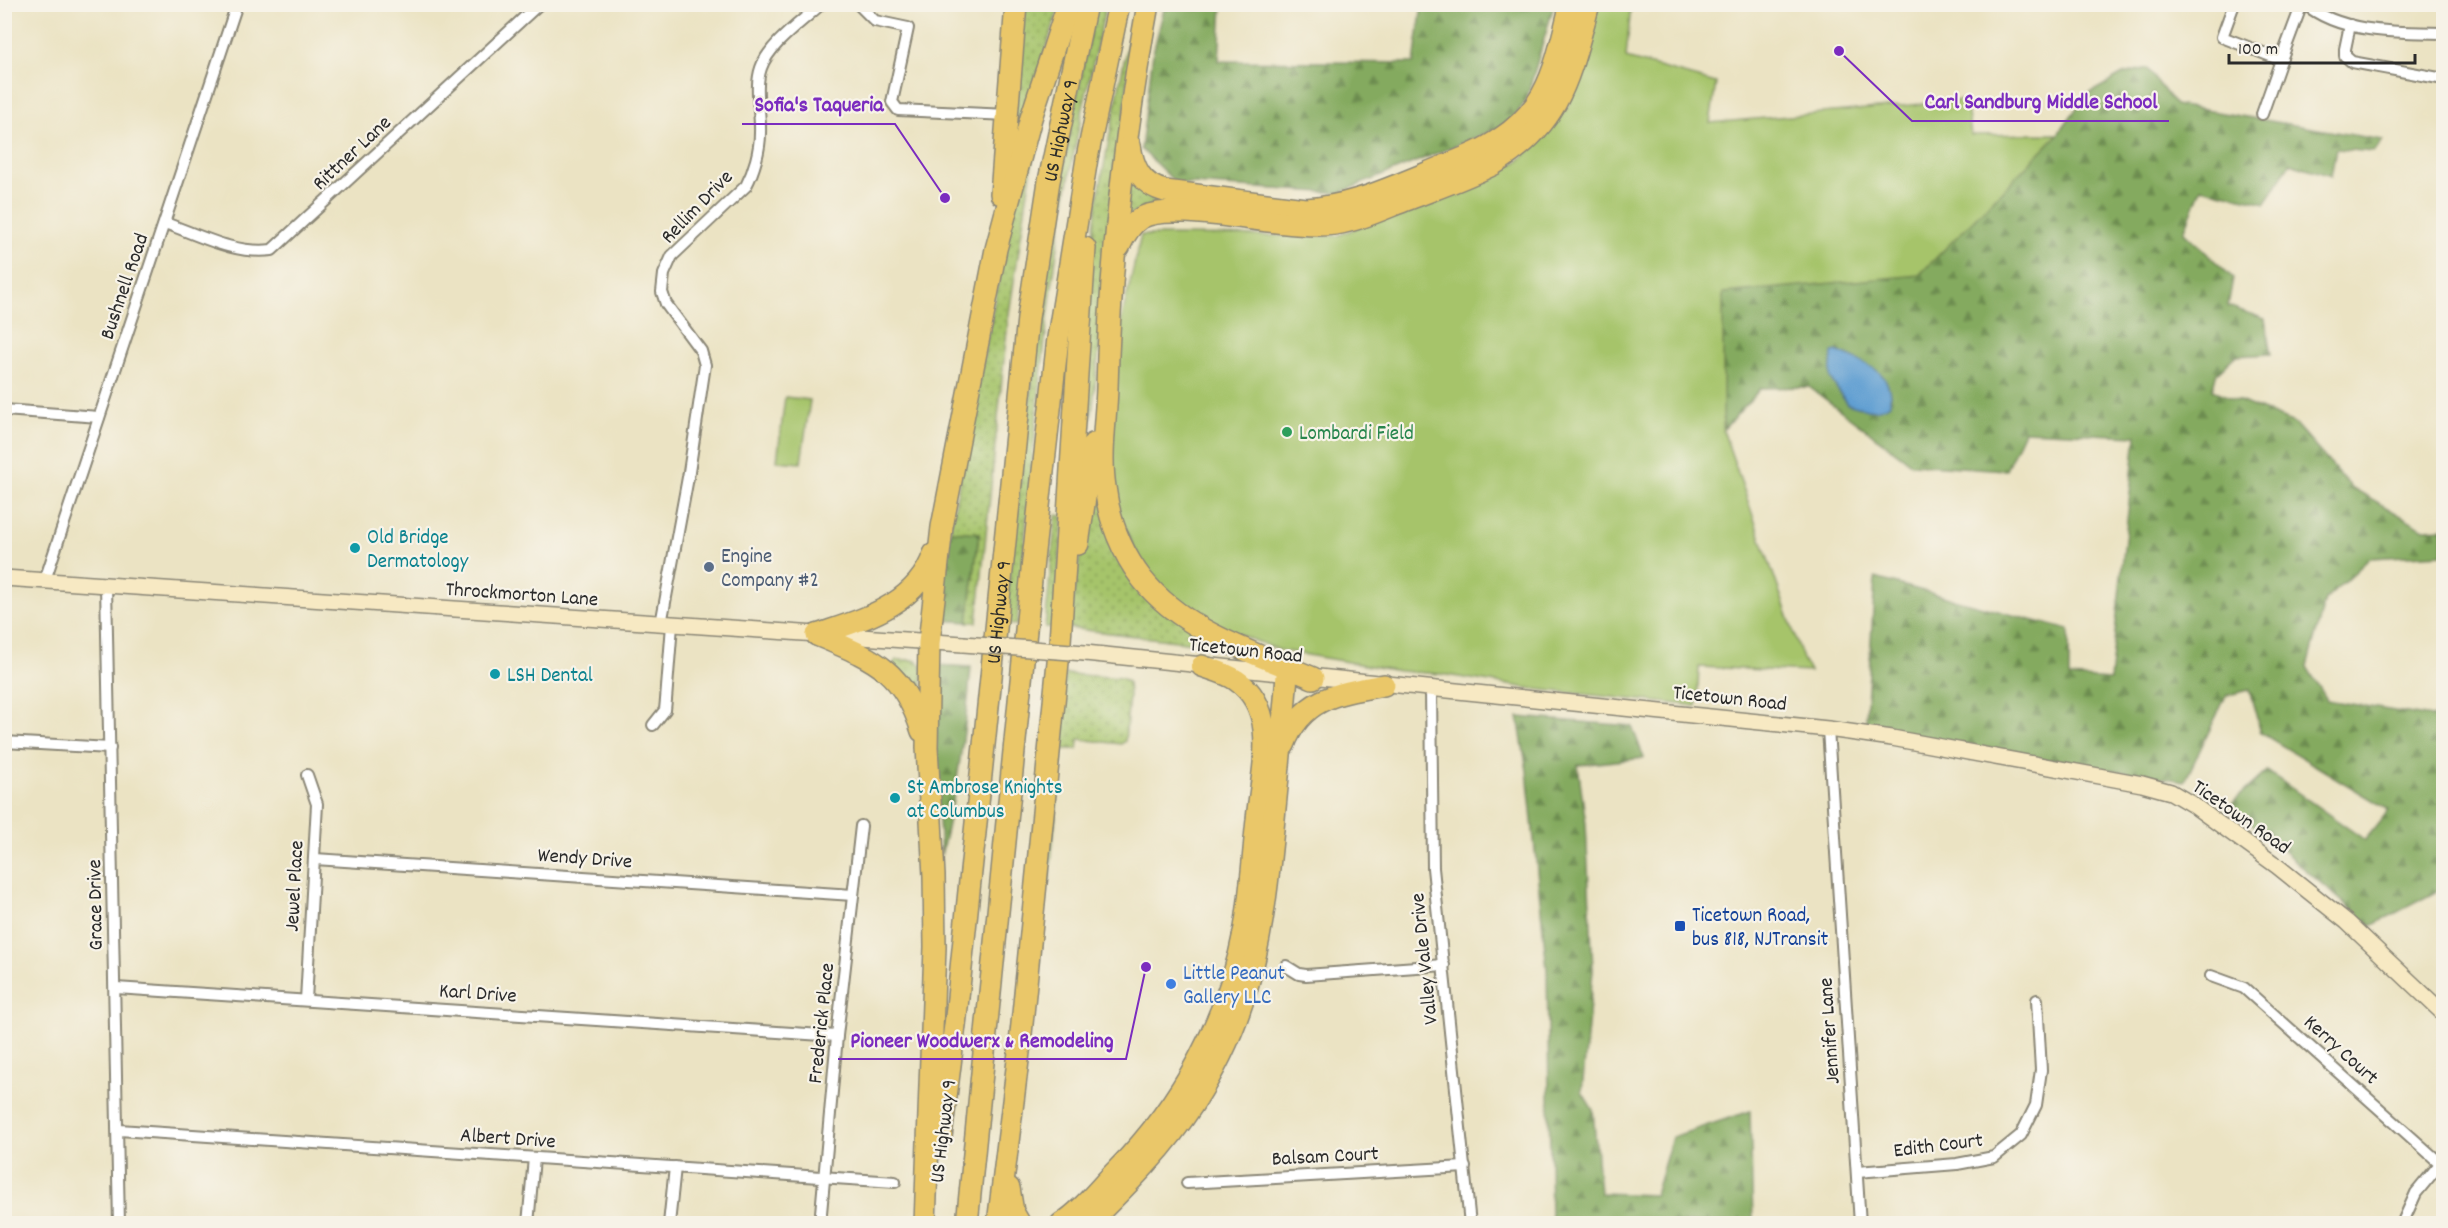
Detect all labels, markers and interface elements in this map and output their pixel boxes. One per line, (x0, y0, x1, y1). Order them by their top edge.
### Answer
scale bar (2229, 27, 2415, 65)
text: 100 m (2238, 38, 2278, 63)
street label: US Highway 9 (1037, 77, 1088, 185)
callout: Carl Sandburg Middle School (1912, 81, 2169, 121)
callout: Sofia's Taqueria (742, 84, 895, 124)
text: Carl Sandburg Middle School (1925, 88, 2158, 119)
text: Sofia's Taqueria (754, 91, 884, 122)
street label: Rittner Lane (307, 110, 399, 199)
street label: Rellim Drive (655, 164, 741, 252)
street label: Bushnell Road (94, 230, 158, 344)
place label: Lombardi Field (1299, 420, 1414, 450)
marker: Lombardi Field (1280, 425, 1294, 439)
place label: Old Bridge Dermatology (367, 524, 469, 578)
marker: Old Bridge Dermatology (348, 541, 362, 555)
place label: Engine Company #2 (721, 543, 819, 597)
street label: US Highway 9 (980, 559, 1021, 666)
marker: Engine Company #2 (702, 560, 716, 574)
street label: Throckmorton Lane (445, 576, 599, 616)
street label: Ticetown Road (1187, 631, 1304, 673)
place label: LSH Dental (507, 662, 593, 692)
marker: LSH Dental (488, 667, 502, 681)
street label: Ticetown Road (1671, 679, 1788, 721)
street label: Ticetown Road (2185, 773, 2296, 864)
place label: St Ambrose Knights at Columbus (907, 774, 1062, 828)
marker: St Ambrose Knights at Columbus (888, 791, 902, 805)
street label: Jewel Place (279, 840, 313, 933)
street label: Wendy Drive (537, 842, 633, 878)
street label: Grace Drive (81, 859, 113, 951)
street label: Valley Vale Drive (1404, 891, 1448, 1026)
place label: Ticetown Road, bus 818, NJTransit (1692, 902, 1828, 956)
marker: Ticetown Road, bus 818, NJTransit (1673, 919, 1687, 933)
place label: Little Peanut Gallery LLC (1183, 960, 1285, 1014)
street label: Frederick Place (802, 962, 844, 1085)
street label: Jennifer Lane (1812, 976, 1850, 1085)
street label: Karl Drive (438, 977, 518, 1013)
marker: Little Peanut Gallery LLC (1164, 977, 1178, 991)
street label: Kerry Court (2296, 1009, 2384, 1093)
callout: Pioneer Woodwerx & Remodeling (838, 1019, 1126, 1059)
text: Pioneer Woodwerx & Remodeling (850, 1027, 1114, 1058)
street label: US Highway 9 (924, 1078, 966, 1185)
street label: Albert Drive (459, 1122, 557, 1158)
street label: Edith Court (1892, 1127, 1985, 1167)
street label: Balsam Court (1271, 1140, 1380, 1176)

